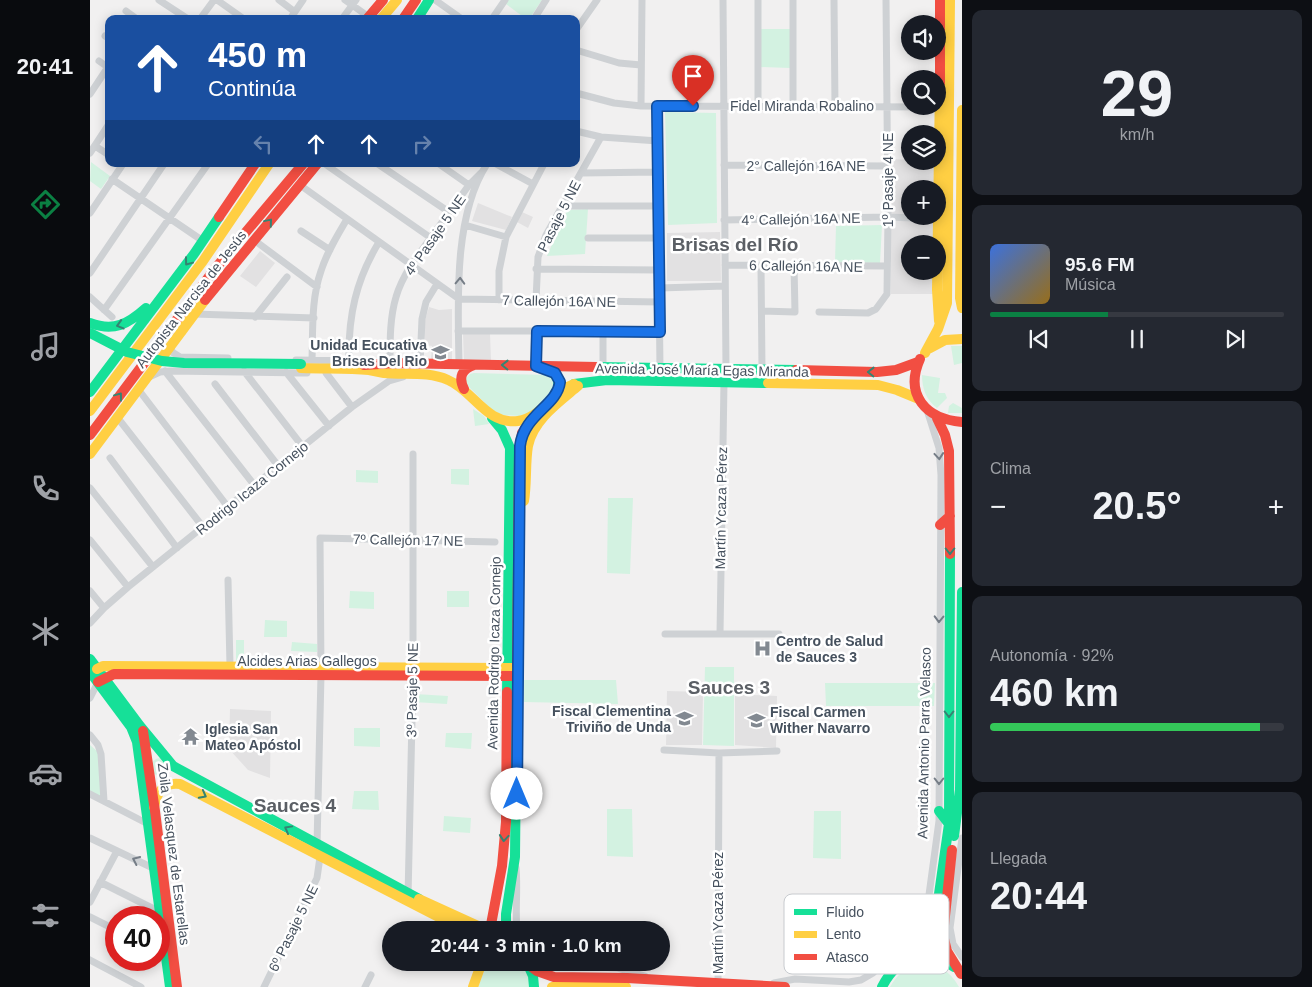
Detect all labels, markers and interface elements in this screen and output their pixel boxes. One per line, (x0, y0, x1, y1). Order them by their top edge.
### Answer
map controls (901, 15, 946, 280)
button: sound (901, 15, 946, 60)
icon: ahead (125, 35, 190, 100)
text: 450 m (208, 35, 307, 74)
text: 20:41 (17, 54, 73, 79)
pin (672, 55, 714, 106)
text: 29 (1101, 57, 1173, 130)
icon: arrive (679, 62, 707, 90)
button: search (901, 70, 946, 115)
text: Continúa (208, 76, 296, 101)
street label: Fidel Miranda Robalino (730, 98, 874, 114)
button: layers (901, 125, 946, 170)
text: km/h (1120, 126, 1154, 143)
icon: left (249, 130, 277, 158)
icon: ahead (302, 130, 330, 158)
icon: ahead (355, 130, 383, 158)
icon: right (408, 130, 436, 158)
street label: 1º Pasaje 4 NE (880, 133, 896, 227)
street label: 2° Callejón 16A NE (746, 158, 866, 174)
street label: Pasaje 5 NE (534, 178, 584, 254)
button: + (901, 180, 946, 225)
icon: directions (28, 187, 63, 222)
street label: 4º Pasaje 5 NE (401, 192, 469, 278)
street label: 4° Callejón 16A NE (741, 210, 861, 228)
one-way arrow (264, 218, 273, 227)
street label: Autopista Narcisa de Jesús (132, 227, 250, 371)
district label: Brisas del Río (672, 234, 798, 255)
button: − (901, 235, 946, 280)
text: 95.6 FM (1065, 254, 1135, 275)
one-way arrow (186, 256, 194, 265)
street label: 6 Callejón 16A NE (749, 257, 863, 275)
one-way arrow (455, 276, 465, 284)
text: Música (1065, 276, 1116, 293)
street label: 7 Callejón 16A NE (502, 292, 616, 310)
one-way arrow (117, 320, 125, 330)
icon: previous (1025, 325, 1053, 353)
icon: pause (1123, 325, 1151, 353)
icon: next (1221, 325, 1249, 353)
icon: music (28, 329, 63, 364)
place label: Unidad Ecucativa Brisas Del Rio (310, 337, 427, 369)
school or university icon: Unidad Ecucativa Brisas Del Rio (431, 343, 451, 363)
one-way arrow (501, 360, 509, 370)
street label: Avenida José María Egas Miranda (595, 360, 809, 380)
one-way arrow (867, 367, 875, 377)
one-way arrow (113, 392, 122, 402)
street label: Rodrigo Icaza Cornejo (193, 438, 311, 538)
street label: Martín Ycaza Pérez (712, 447, 730, 569)
one-way arrow (934, 452, 945, 460)
text: Clima (990, 460, 1031, 477)
icon: phone (28, 471, 63, 506)
text: 20.5° (1092, 485, 1182, 527)
text: − (990, 491, 1006, 522)
text: + (1268, 491, 1284, 522)
street label: 7º Callejón 17 NE (353, 531, 463, 549)
one-way arrow (945, 548, 955, 556)
street label: Avenida Rodrigo Icaza Cornejo (484, 556, 504, 750)
icon: climate (28, 614, 63, 649)
one-way arrow (934, 615, 945, 623)
place label: Centro de Salud de Sauces 3 (776, 633, 883, 665)
hospital icon: Centro de Salud de Sauces 3 (752, 639, 772, 659)
street label: 3º Pasaje 5 NE (403, 643, 421, 737)
street label: Avenida Antonio Parra Velasco (914, 647, 934, 839)
text: Autonomía · 92% (990, 647, 1114, 664)
street label: Alcides Arias Gallegos (237, 653, 377, 669)
text: 460 km (990, 672, 1119, 714)
district label: Sauces 3 (688, 677, 770, 698)
place label: Fiscal Clementina Triviño de Unda (552, 703, 671, 735)
place label: Fiscal Carmen Wither Navarro (770, 704, 870, 736)
school or university icon: Fiscal Clementina Triviño de Unda (675, 709, 695, 729)
school or university icon: Fiscal Carmen Wither Navarro (746, 710, 766, 730)
one-way arrow (944, 710, 954, 718)
place label: Iglesia San Mateo Apóstol (205, 721, 301, 753)
temple icon: Iglesia San Mateo Apóstol (181, 727, 201, 747)
icon: car (28, 756, 63, 791)
street label: Zoila Velasquez de Estarellas (155, 762, 193, 946)
position arrow (490, 767, 542, 819)
one-way arrow (934, 778, 944, 785)
one-way arrow (197, 789, 206, 799)
district label: Sauces 4 (254, 795, 337, 816)
one-way arrow (284, 825, 293, 835)
one-way arrow (499, 835, 510, 843)
text: Llegada (990, 850, 1047, 867)
street label: Martín Ycaza Pérez (710, 852, 726, 974)
one-way arrow (132, 856, 141, 866)
text: 20:44 (990, 875, 1087, 917)
street label: 6º Pasaje 5 NE (265, 882, 321, 974)
legend (784, 894, 949, 974)
icon: filters (28, 898, 63, 933)
text: Fluido (826, 904, 864, 920)
speed limit sign: 40 (105, 906, 170, 971)
text: Lento (826, 926, 861, 942)
text: 20:44 · 3 min · 1.0 km (430, 935, 622, 956)
text: Atasco (826, 949, 869, 965)

